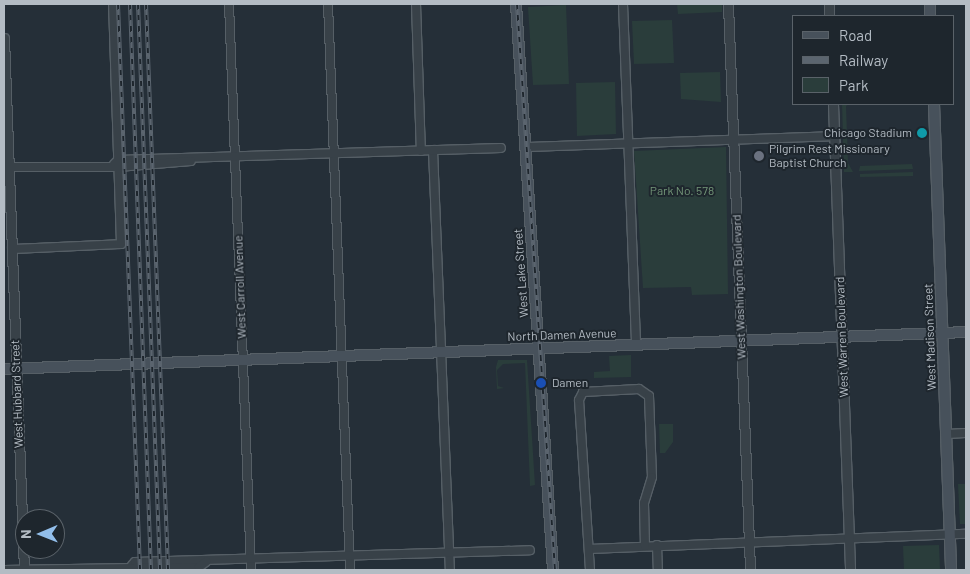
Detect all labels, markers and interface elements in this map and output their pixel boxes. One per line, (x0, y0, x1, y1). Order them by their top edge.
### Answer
legend (792, 15, 955, 105)
text: Road (839, 26, 872, 44)
text: Railway (839, 51, 888, 69)
text: Park (839, 76, 868, 94)
place label: Chicago Stadium (824, 126, 912, 140)
marker: Chicago Stadium (916, 127, 928, 139)
place label: Pilgrim Rest Missionary Baptist Church (769, 142, 890, 170)
marker: Pilgrim Rest Missionary Baptist Church (753, 150, 765, 162)
park label: Park No. 578 (650, 184, 714, 198)
street label: West Washington Boulevard (729, 214, 749, 360)
street label: West Lake Street (511, 228, 531, 318)
street label: West Carroll Avenue (231, 235, 249, 339)
street label: West Warren Boulevard (833, 276, 851, 398)
street label: West Madison Street (921, 283, 939, 391)
street label: North Damen Avenue (507, 326, 617, 344)
street label: West Hubbard Street (8, 340, 26, 448)
marker: Damen (534, 376, 548, 390)
place label: Damen (552, 376, 588, 390)
north arrow (15, 509, 65, 559)
text: N (17, 529, 34, 539)

